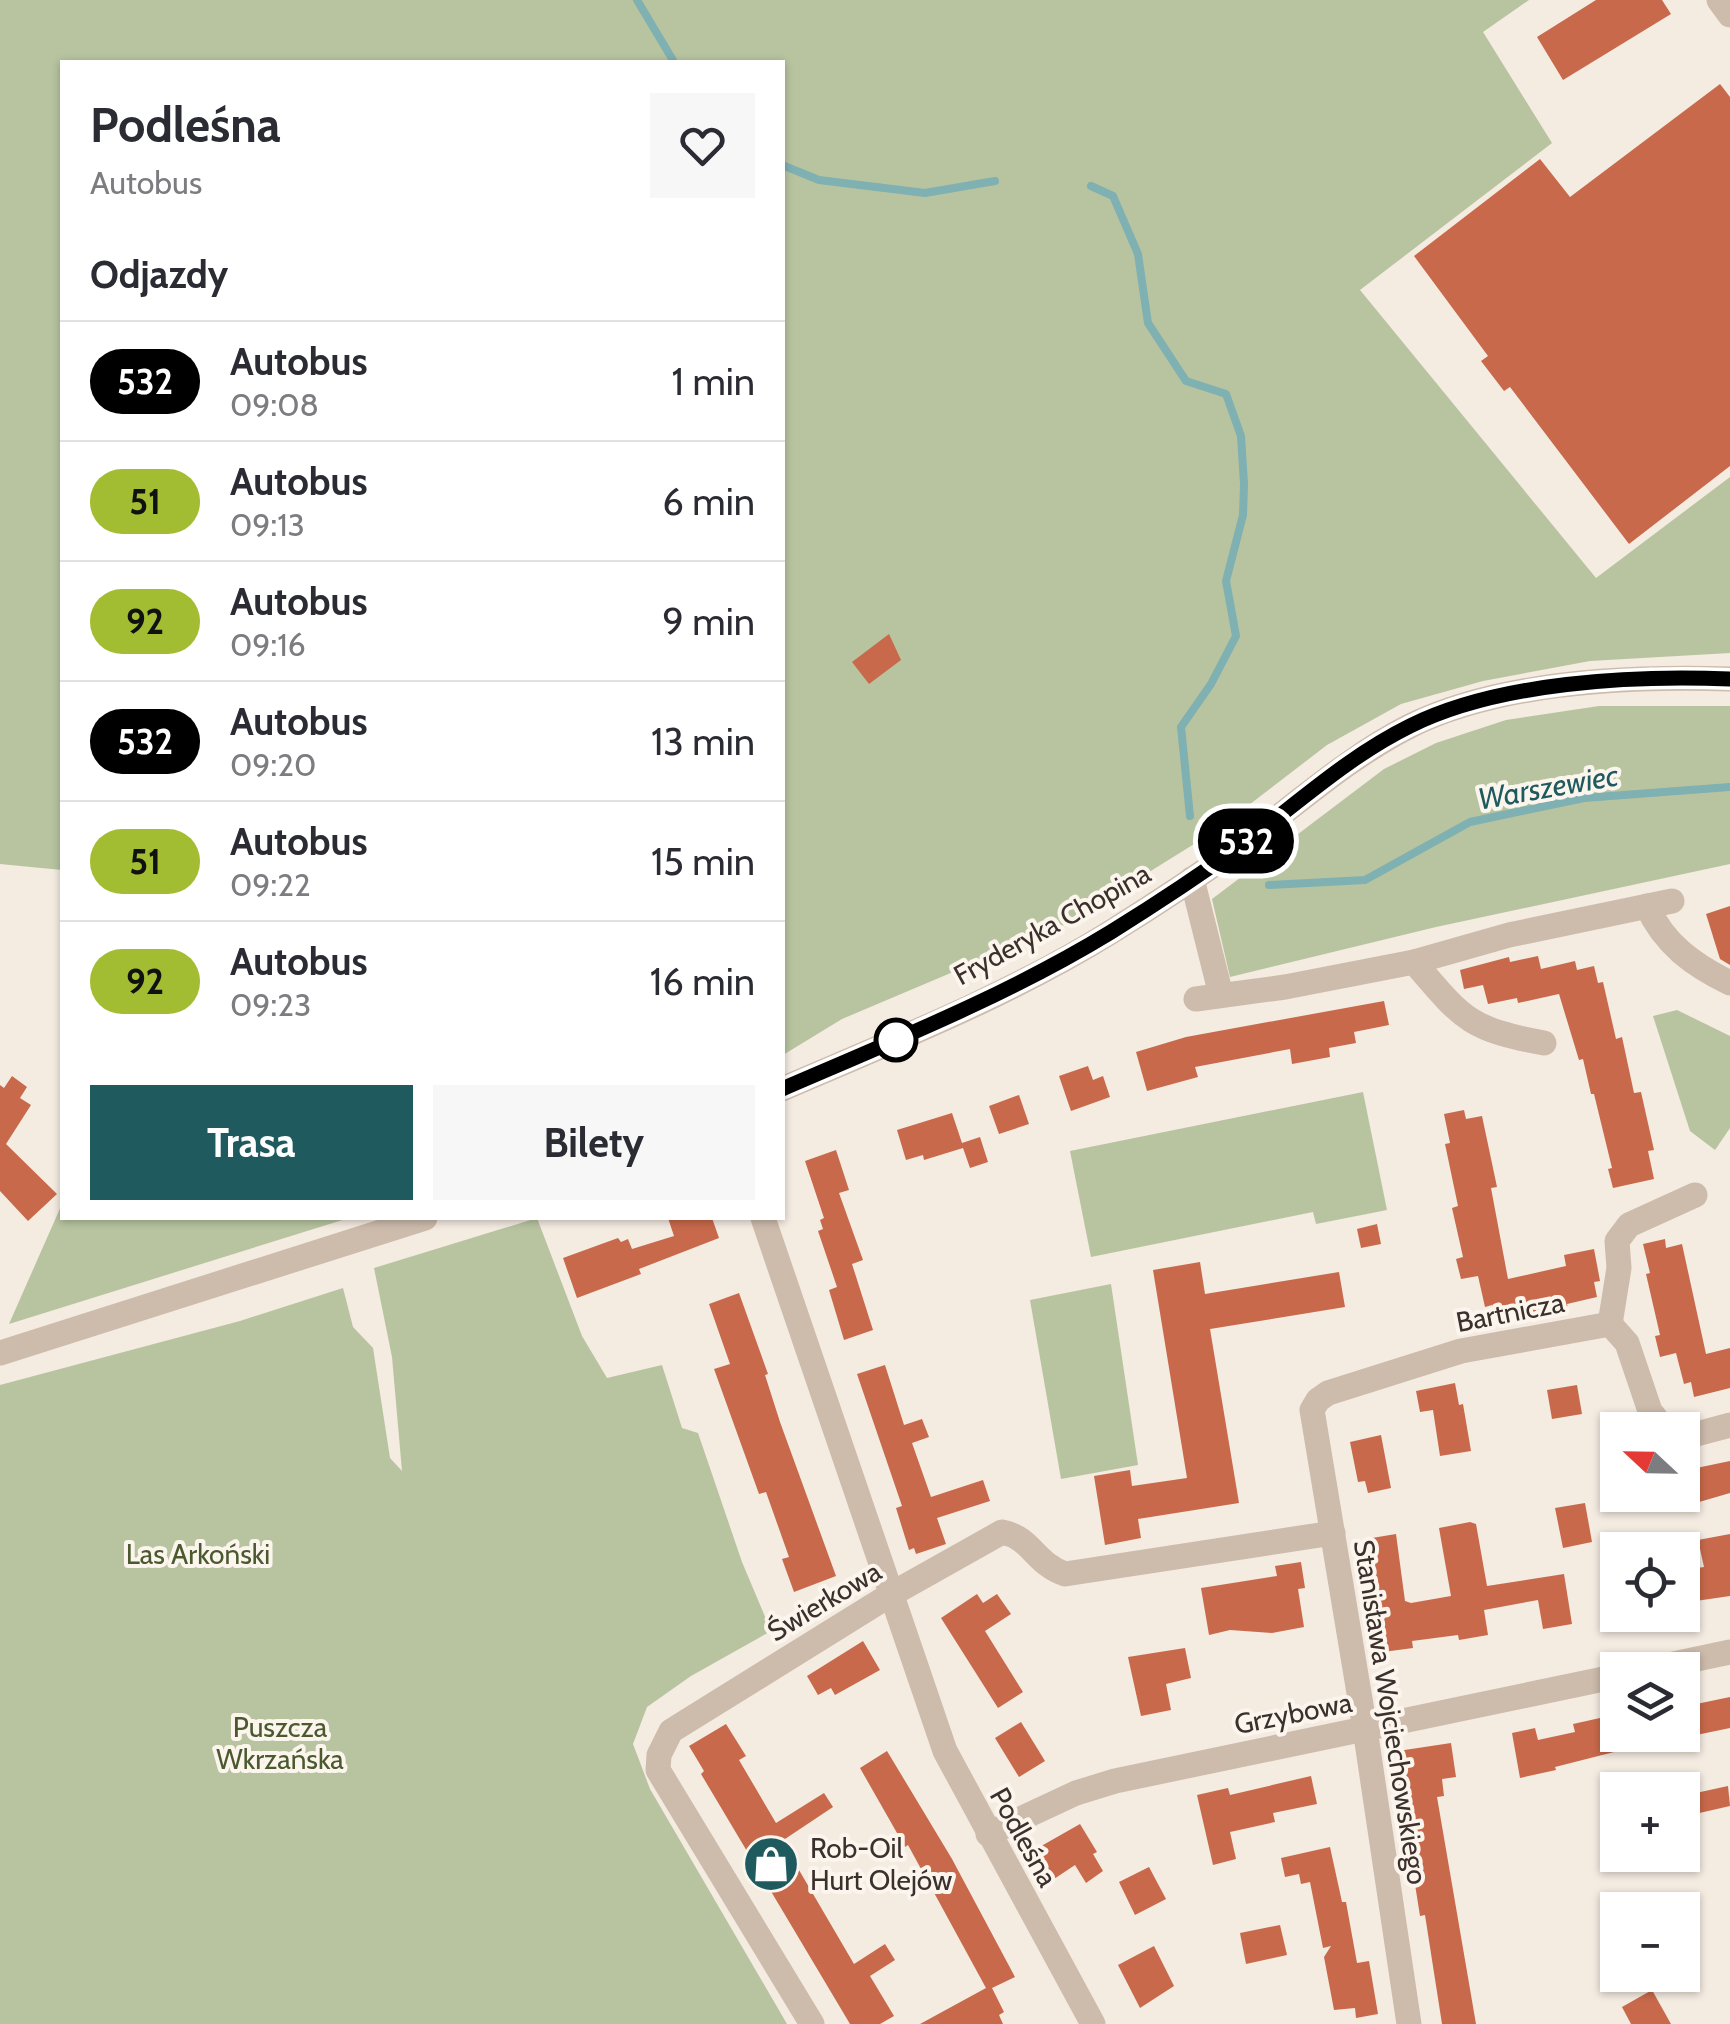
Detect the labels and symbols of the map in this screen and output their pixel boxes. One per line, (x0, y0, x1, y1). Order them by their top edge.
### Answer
water label: Warszewiec (1475, 756, 1621, 818)
line badge: 532 (1188, 808, 1304, 874)
street label: Fryderyka Chopina (948, 856, 1157, 992)
unlabelled marker (875, 1019, 917, 1061)
street label: Bartnicza (1453, 1285, 1567, 1339)
north arrow (1600, 1412, 1700, 1512)
park label: Las Arkoński (126, 1537, 270, 1571)
street label: Stanisława Wojciechowskiego (1347, 1537, 1435, 1887)
street label: Świerkowa (761, 1554, 887, 1648)
street label: Grzybowa (1231, 1685, 1355, 1741)
park label: Puszcza Wkrzańska (216, 1710, 344, 1776)
street label: Podleśna (983, 1781, 1065, 1893)
place label: Rob-Oil Hurt Olejów (810, 1831, 952, 1897)
shop icon: Rob-Oil Hurt Olejów (741, 1834, 801, 1894)

